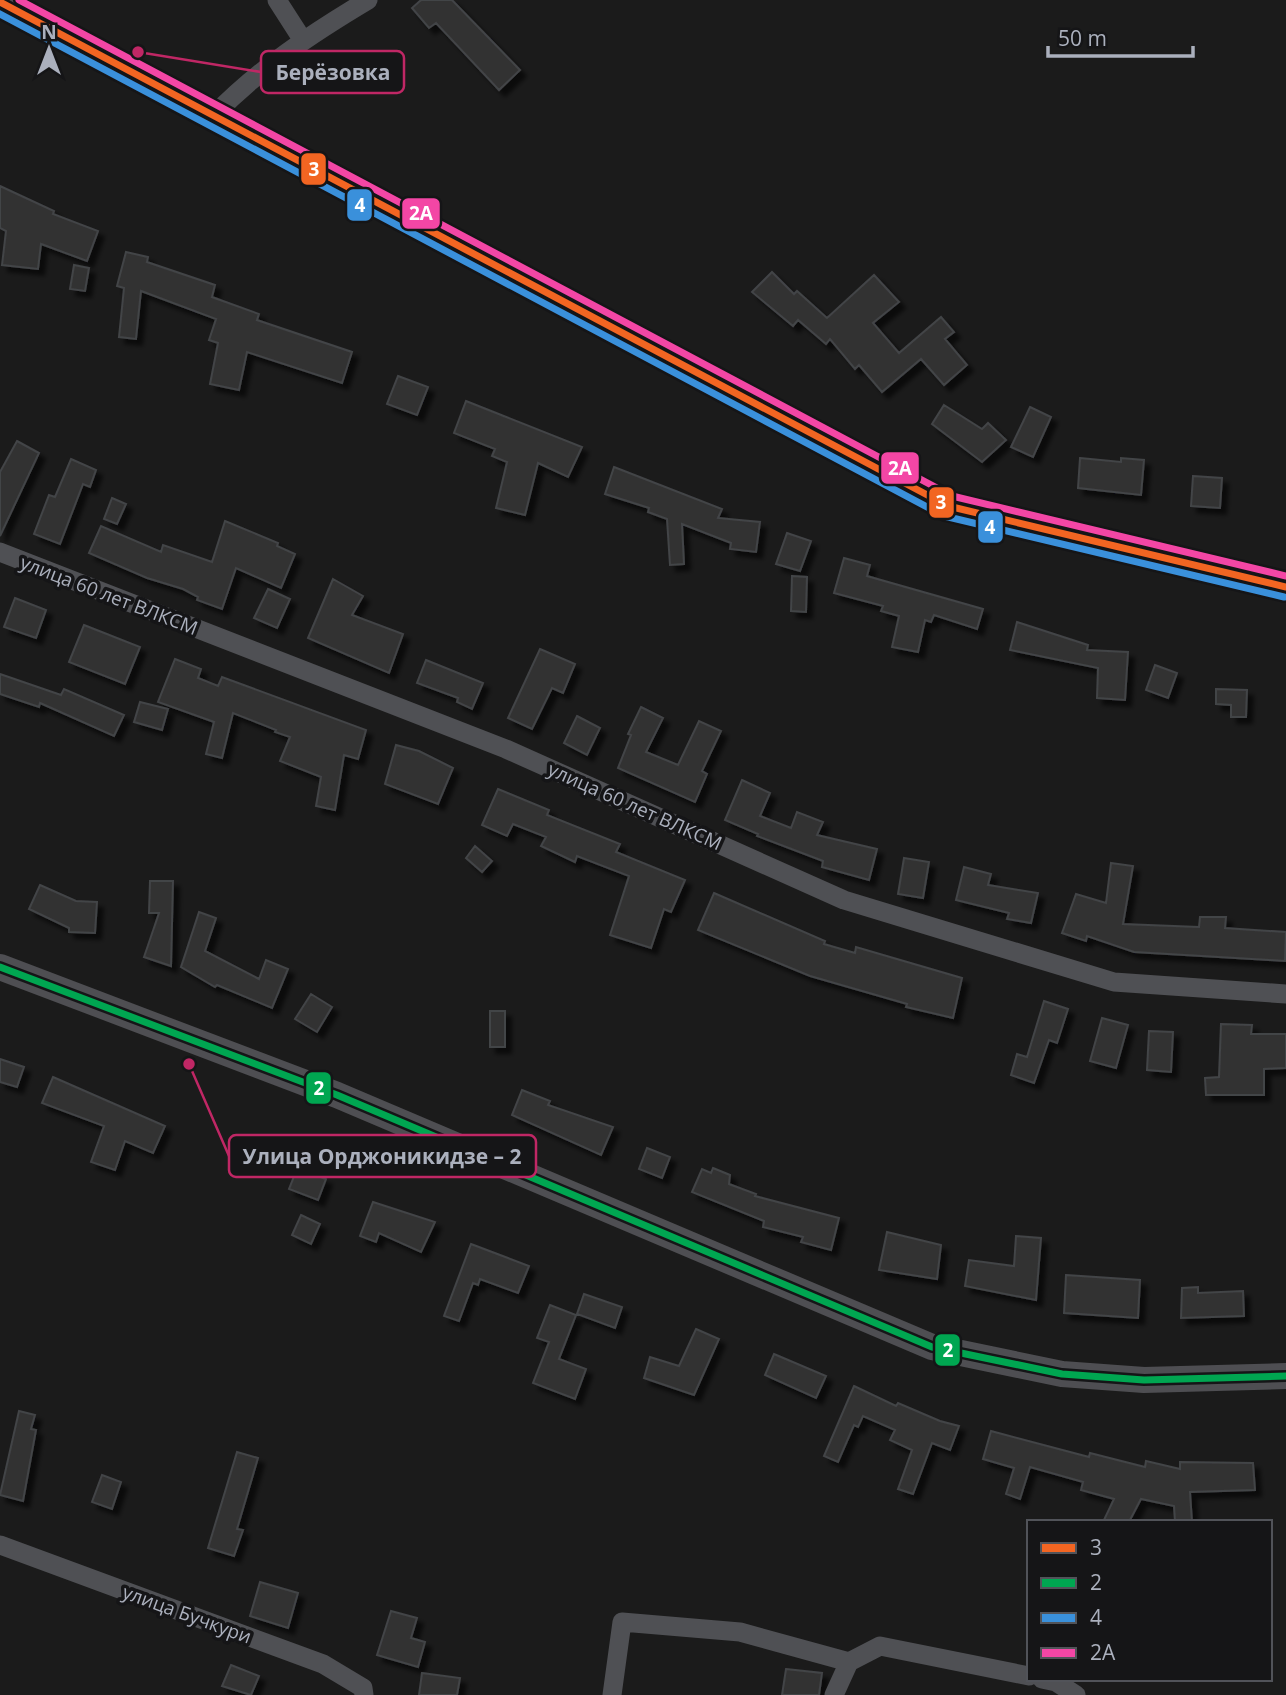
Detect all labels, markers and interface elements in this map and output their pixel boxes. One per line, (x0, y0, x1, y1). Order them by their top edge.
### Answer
north arrow (14, 14, 84, 84)
scale bar (1048, 14, 1193, 58)
text: N (41, 19, 57, 45)
text: 50 m (1058, 24, 1107, 52)
callout: Берёзовка (261, 51, 404, 93)
text: Берёзовка (275, 58, 391, 86)
line badge: 3 (300, 152, 327, 186)
text: 3 (309, 156, 320, 182)
line badge: 4 (346, 188, 373, 222)
text: 4 (355, 192, 366, 218)
line badge: 2А (401, 197, 441, 230)
text: 2А (409, 200, 434, 226)
line badge: 2А (880, 451, 920, 485)
text: 2А (888, 455, 913, 481)
line badge: 3 (928, 486, 955, 519)
text: 3 (936, 489, 947, 515)
line badge: 4 (977, 510, 1004, 544)
text: 4 (985, 514, 996, 540)
street label: улица 60 лет ВЛКСМ (16, 549, 202, 641)
street label: улица 60 лет ВЛКСМ (544, 756, 726, 856)
line badge: 2 (305, 1071, 332, 1105)
text: 2 (314, 1075, 325, 1101)
callout: Улица Орджоникидзе – 2 (229, 1135, 536, 1177)
text: Улица Орджоникидзе – 2 (242, 1142, 522, 1170)
line badge: 2 (934, 1333, 961, 1367)
text: 2 (943, 1337, 954, 1363)
legend (1027, 1520, 1272, 1681)
text: 3 (1090, 1533, 1102, 1561)
text: 2 (1090, 1568, 1102, 1596)
street label: улица Бучкури (119, 1579, 255, 1649)
text: 4 (1090, 1603, 1102, 1631)
text: 2А (1090, 1638, 1116, 1666)

